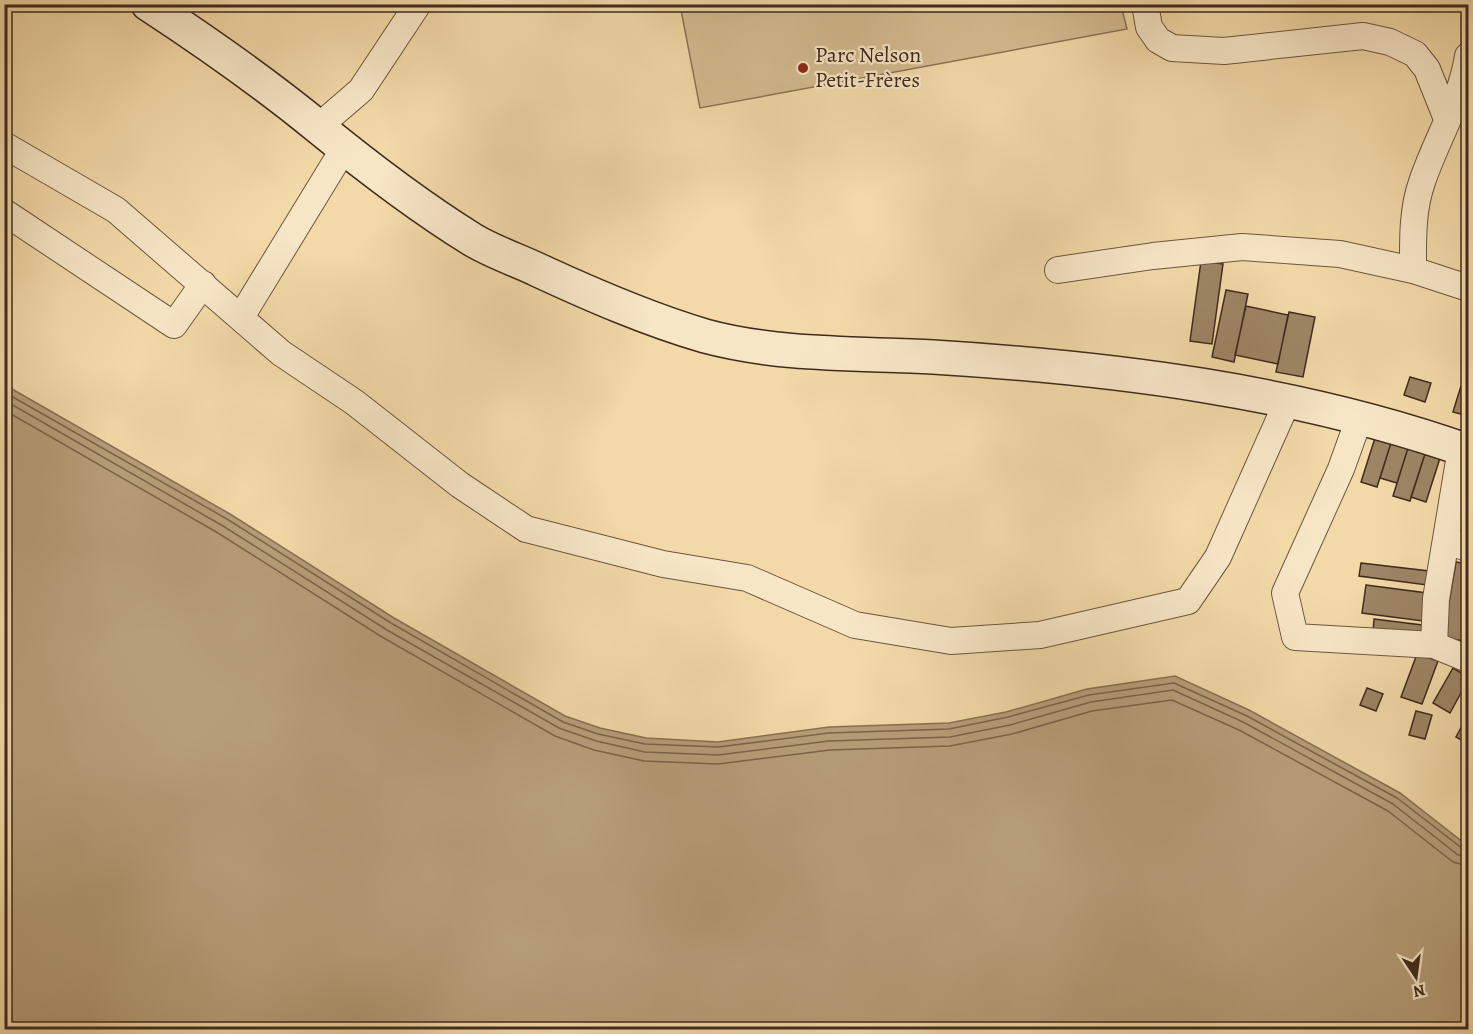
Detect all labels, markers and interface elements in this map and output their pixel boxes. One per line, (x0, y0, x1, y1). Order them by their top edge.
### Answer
place label: Parc Nelson Petit-Frères (815, 40, 921, 95)
marker: Parc Nelson Petit-Frères (796, 61, 810, 75)
north arrow (1386, 947, 1446, 1007)
text: N (1411, 979, 1427, 1003)

